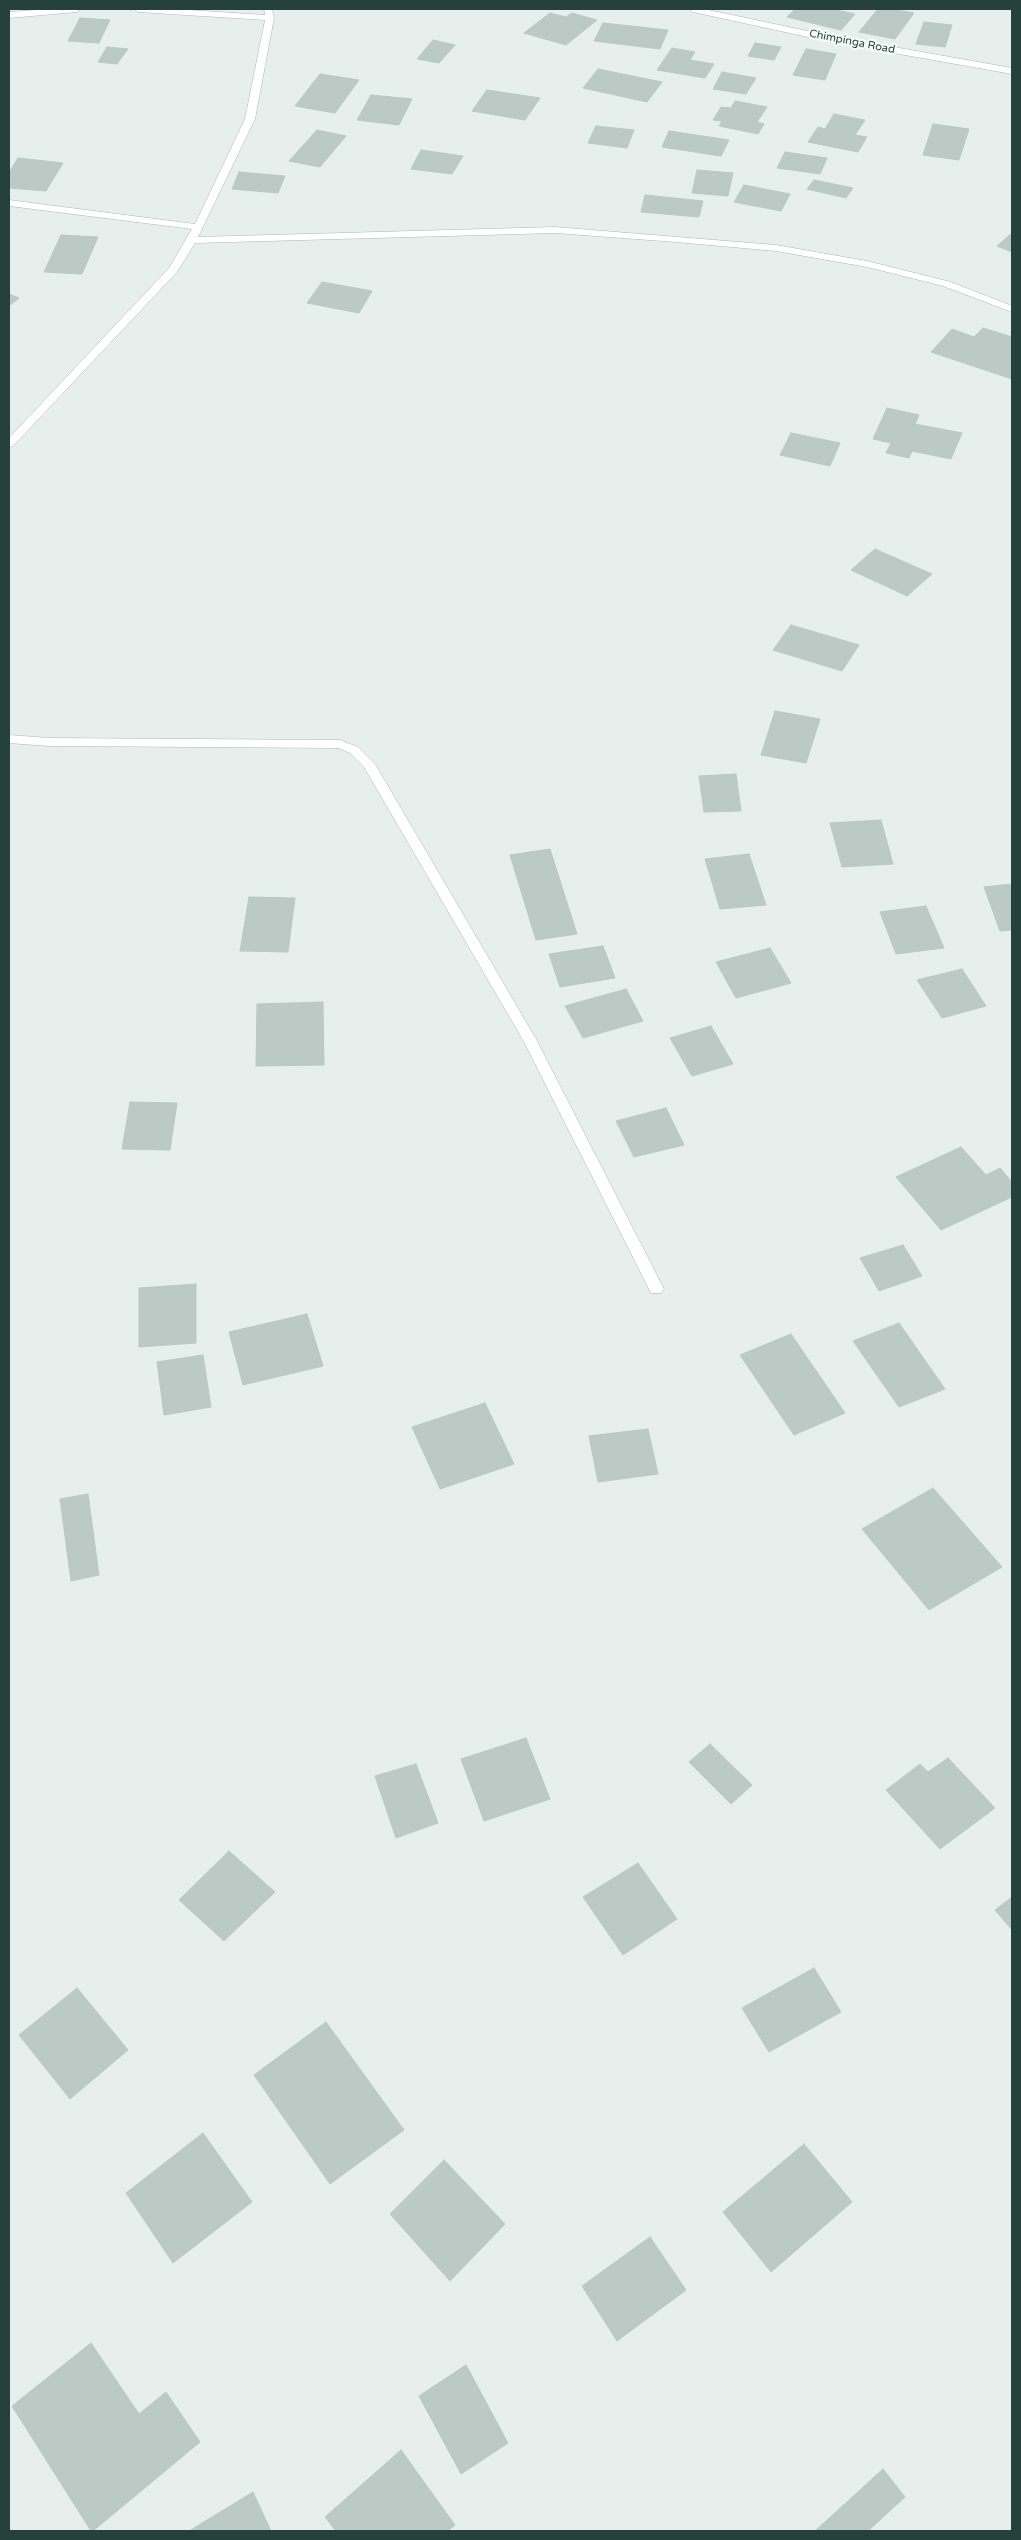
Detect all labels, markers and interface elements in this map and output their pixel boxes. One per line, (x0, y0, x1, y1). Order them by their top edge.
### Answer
street label: Chimpinga Road (808, 27, 896, 57)

